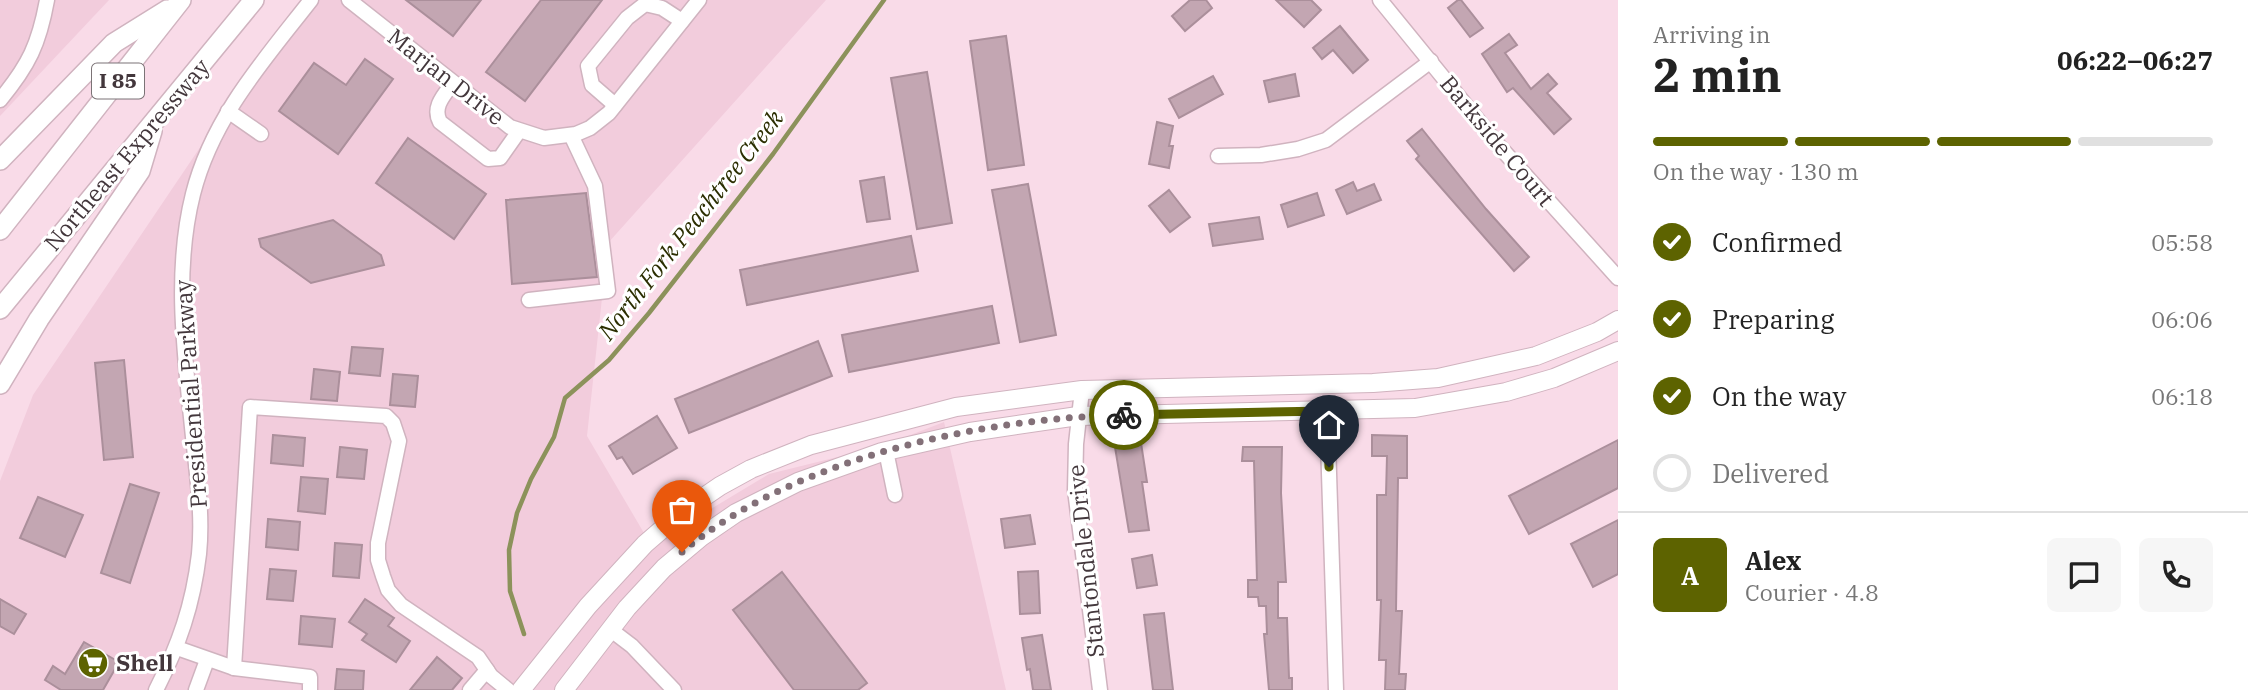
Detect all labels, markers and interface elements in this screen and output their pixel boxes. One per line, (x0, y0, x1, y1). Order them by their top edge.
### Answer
text: Arriving in (1653, 19, 1770, 49)
street label: Marjan Drive (382, 21, 511, 131)
text: 06:22–06:27 (2057, 43, 2213, 77)
text: 2 min (1653, 45, 1782, 105)
street label: Northeast Expressway (37, 51, 216, 257)
road number: I 85 (92, 64, 144, 98)
street label: Barkside Court (1434, 69, 1561, 212)
water label: North Fork Peachtree Creek (590, 103, 790, 347)
text: On the way · 130 m (1653, 156, 1859, 186)
icon: check (1653, 223, 1691, 261)
text: Confirmed (1712, 225, 1843, 259)
text: 05:58 (2151, 227, 2213, 257)
street label: Presidential Parkway (167, 278, 213, 509)
icon: check (1653, 300, 1691, 338)
text: Preparing (1712, 302, 1834, 336)
text: 06:06 (2151, 304, 2213, 334)
icon: check (1653, 377, 1691, 415)
text: On the way (1712, 379, 1846, 413)
courier (1089, 380, 1159, 450)
text: 06:18 (2151, 381, 2213, 411)
pin (1299, 395, 1359, 467)
icon: bike (1105, 396, 1143, 434)
icon: home (1310, 406, 1348, 444)
text: Delivered (1712, 456, 1829, 490)
street label: Stantondale Drive (1060, 463, 1110, 659)
pin (652, 480, 712, 552)
icon: bag (663, 491, 701, 529)
button: chat (2047, 538, 2121, 612)
button: phone (2139, 538, 2213, 612)
text: Alex (1745, 543, 1801, 577)
text: A (1681, 558, 1699, 592)
text: Courier · 4.8 (1745, 577, 1879, 607)
supermarket icon: Shell (76, 646, 110, 680)
place label: Shell (116, 647, 173, 677)

